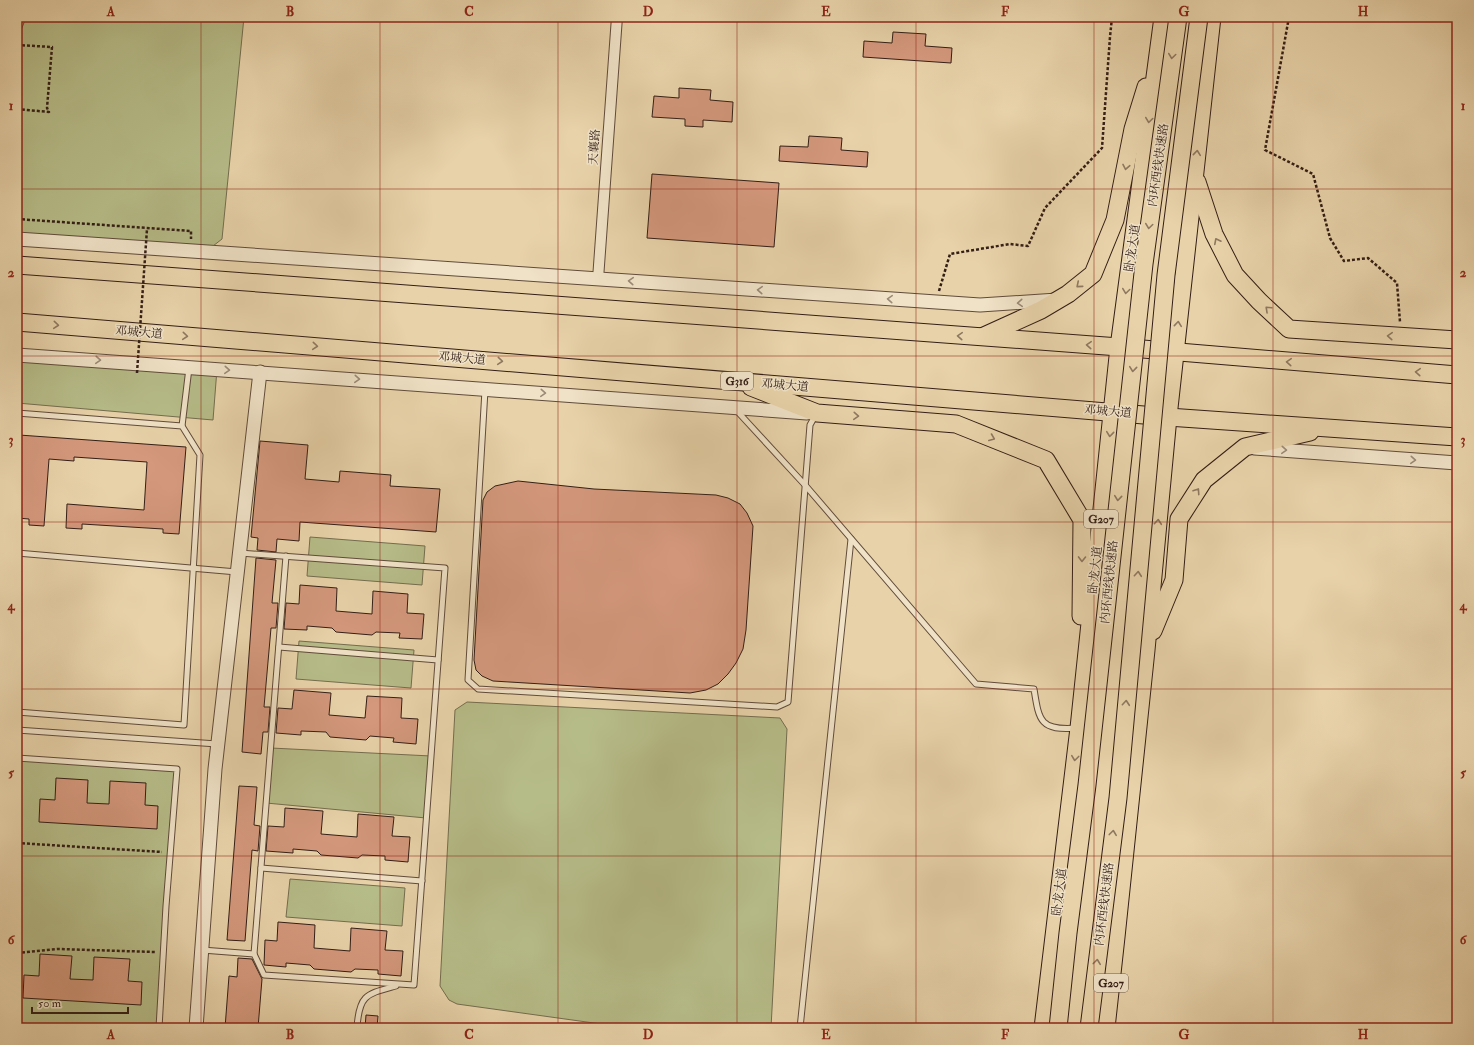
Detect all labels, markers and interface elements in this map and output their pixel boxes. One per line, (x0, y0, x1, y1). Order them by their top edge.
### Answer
text: A (106, 4, 116, 20)
text: B (286, 4, 294, 20)
text: C (464, 4, 474, 20)
text: D (643, 4, 654, 20)
text: E (821, 4, 831, 20)
text: F (1001, 4, 1010, 20)
text: G (1179, 4, 1190, 20)
text: H (1358, 4, 1369, 20)
one-way arrow (1168, 53, 1177, 59)
text: 1 (9, 98, 14, 114)
text: 1 (1461, 98, 1466, 114)
one-way arrow (1145, 117, 1154, 123)
street label: 内环西线快速路 (1145, 122, 1172, 208)
street label: 天襄路 (586, 129, 603, 166)
one-way arrow (1192, 150, 1201, 156)
one-way arrow (1122, 164, 1130, 170)
street label: 卧龙大道 (1122, 223, 1143, 273)
one-way arrow (1145, 223, 1154, 229)
one-way arrow (1214, 238, 1222, 245)
text: 2 (8, 265, 15, 281)
text: 2 (1460, 265, 1467, 281)
one-way arrow (628, 277, 634, 286)
one-way arrow (1077, 281, 1084, 288)
one-way arrow (757, 286, 763, 295)
one-way arrow (1122, 288, 1131, 294)
one-way arrow (887, 295, 893, 304)
one-way arrow (1017, 298, 1023, 307)
one-way arrow (1265, 307, 1273, 314)
one-way arrow (53, 321, 59, 330)
one-way arrow (1173, 321, 1182, 327)
street label: 邓城大道 (114, 323, 164, 342)
one-way arrow (182, 331, 188, 340)
one-way arrow (957, 331, 963, 340)
one-way arrow (1387, 332, 1393, 340)
one-way arrow (1086, 341, 1092, 350)
one-way arrow (312, 342, 318, 351)
street label: 邓城大道 (437, 349, 487, 368)
one-way arrow (95, 356, 101, 365)
one-way arrow (497, 357, 503, 366)
one-way arrow (1285, 357, 1292, 366)
one-way arrow (224, 365, 230, 374)
one-way arrow (1128, 366, 1137, 372)
one-way arrow (1415, 367, 1421, 376)
road number: G316 (721, 372, 753, 390)
one-way arrow (354, 375, 360, 384)
street label: 邓城大道 (760, 376, 810, 395)
one-way arrow (540, 389, 546, 398)
street label: 邓城大道 (1083, 402, 1133, 421)
one-way arrow (853, 412, 859, 421)
one-way arrow (1106, 431, 1115, 437)
text: 3 (9, 432, 14, 448)
text: 3 (1461, 432, 1466, 448)
one-way arrow (989, 434, 996, 442)
one-way arrow (1281, 446, 1287, 455)
one-way arrow (1410, 455, 1416, 464)
one-way arrow (1192, 488, 1199, 495)
one-way arrow (1114, 495, 1123, 501)
road number: G207 (1084, 510, 1118, 528)
one-way arrow (1153, 519, 1162, 526)
street label: 内环西线快速路 (1098, 539, 1121, 625)
street label: 卧龙大道 (1086, 545, 1105, 595)
one-way arrow (1077, 556, 1086, 562)
one-way arrow (1134, 571, 1143, 577)
text: 4 (6, 598, 15, 614)
text: 4 (1458, 598, 1467, 614)
one-way arrow (1122, 700, 1131, 706)
one-way arrow (1071, 755, 1080, 761)
text: 5 (8, 765, 14, 781)
text: 5 (1460, 765, 1466, 781)
one-way arrow (1108, 830, 1117, 836)
street label: 内环西线快速路 (1092, 861, 1117, 947)
street label: 卧龙大道 (1049, 867, 1070, 917)
text: 6 (8, 932, 16, 948)
text: 6 (1460, 932, 1468, 948)
one-way arrow (1092, 958, 1101, 965)
road number: G207 (1094, 974, 1128, 992)
scale bar (32, 989, 128, 1015)
text: 50 m (38, 996, 62, 1011)
text: A (106, 1027, 116, 1043)
text: B (286, 1027, 294, 1043)
text: C (464, 1027, 474, 1043)
text: D (643, 1027, 654, 1043)
text: E (821, 1027, 831, 1043)
text: F (1001, 1027, 1010, 1043)
text: G (1179, 1027, 1190, 1043)
text: H (1358, 1027, 1369, 1043)

